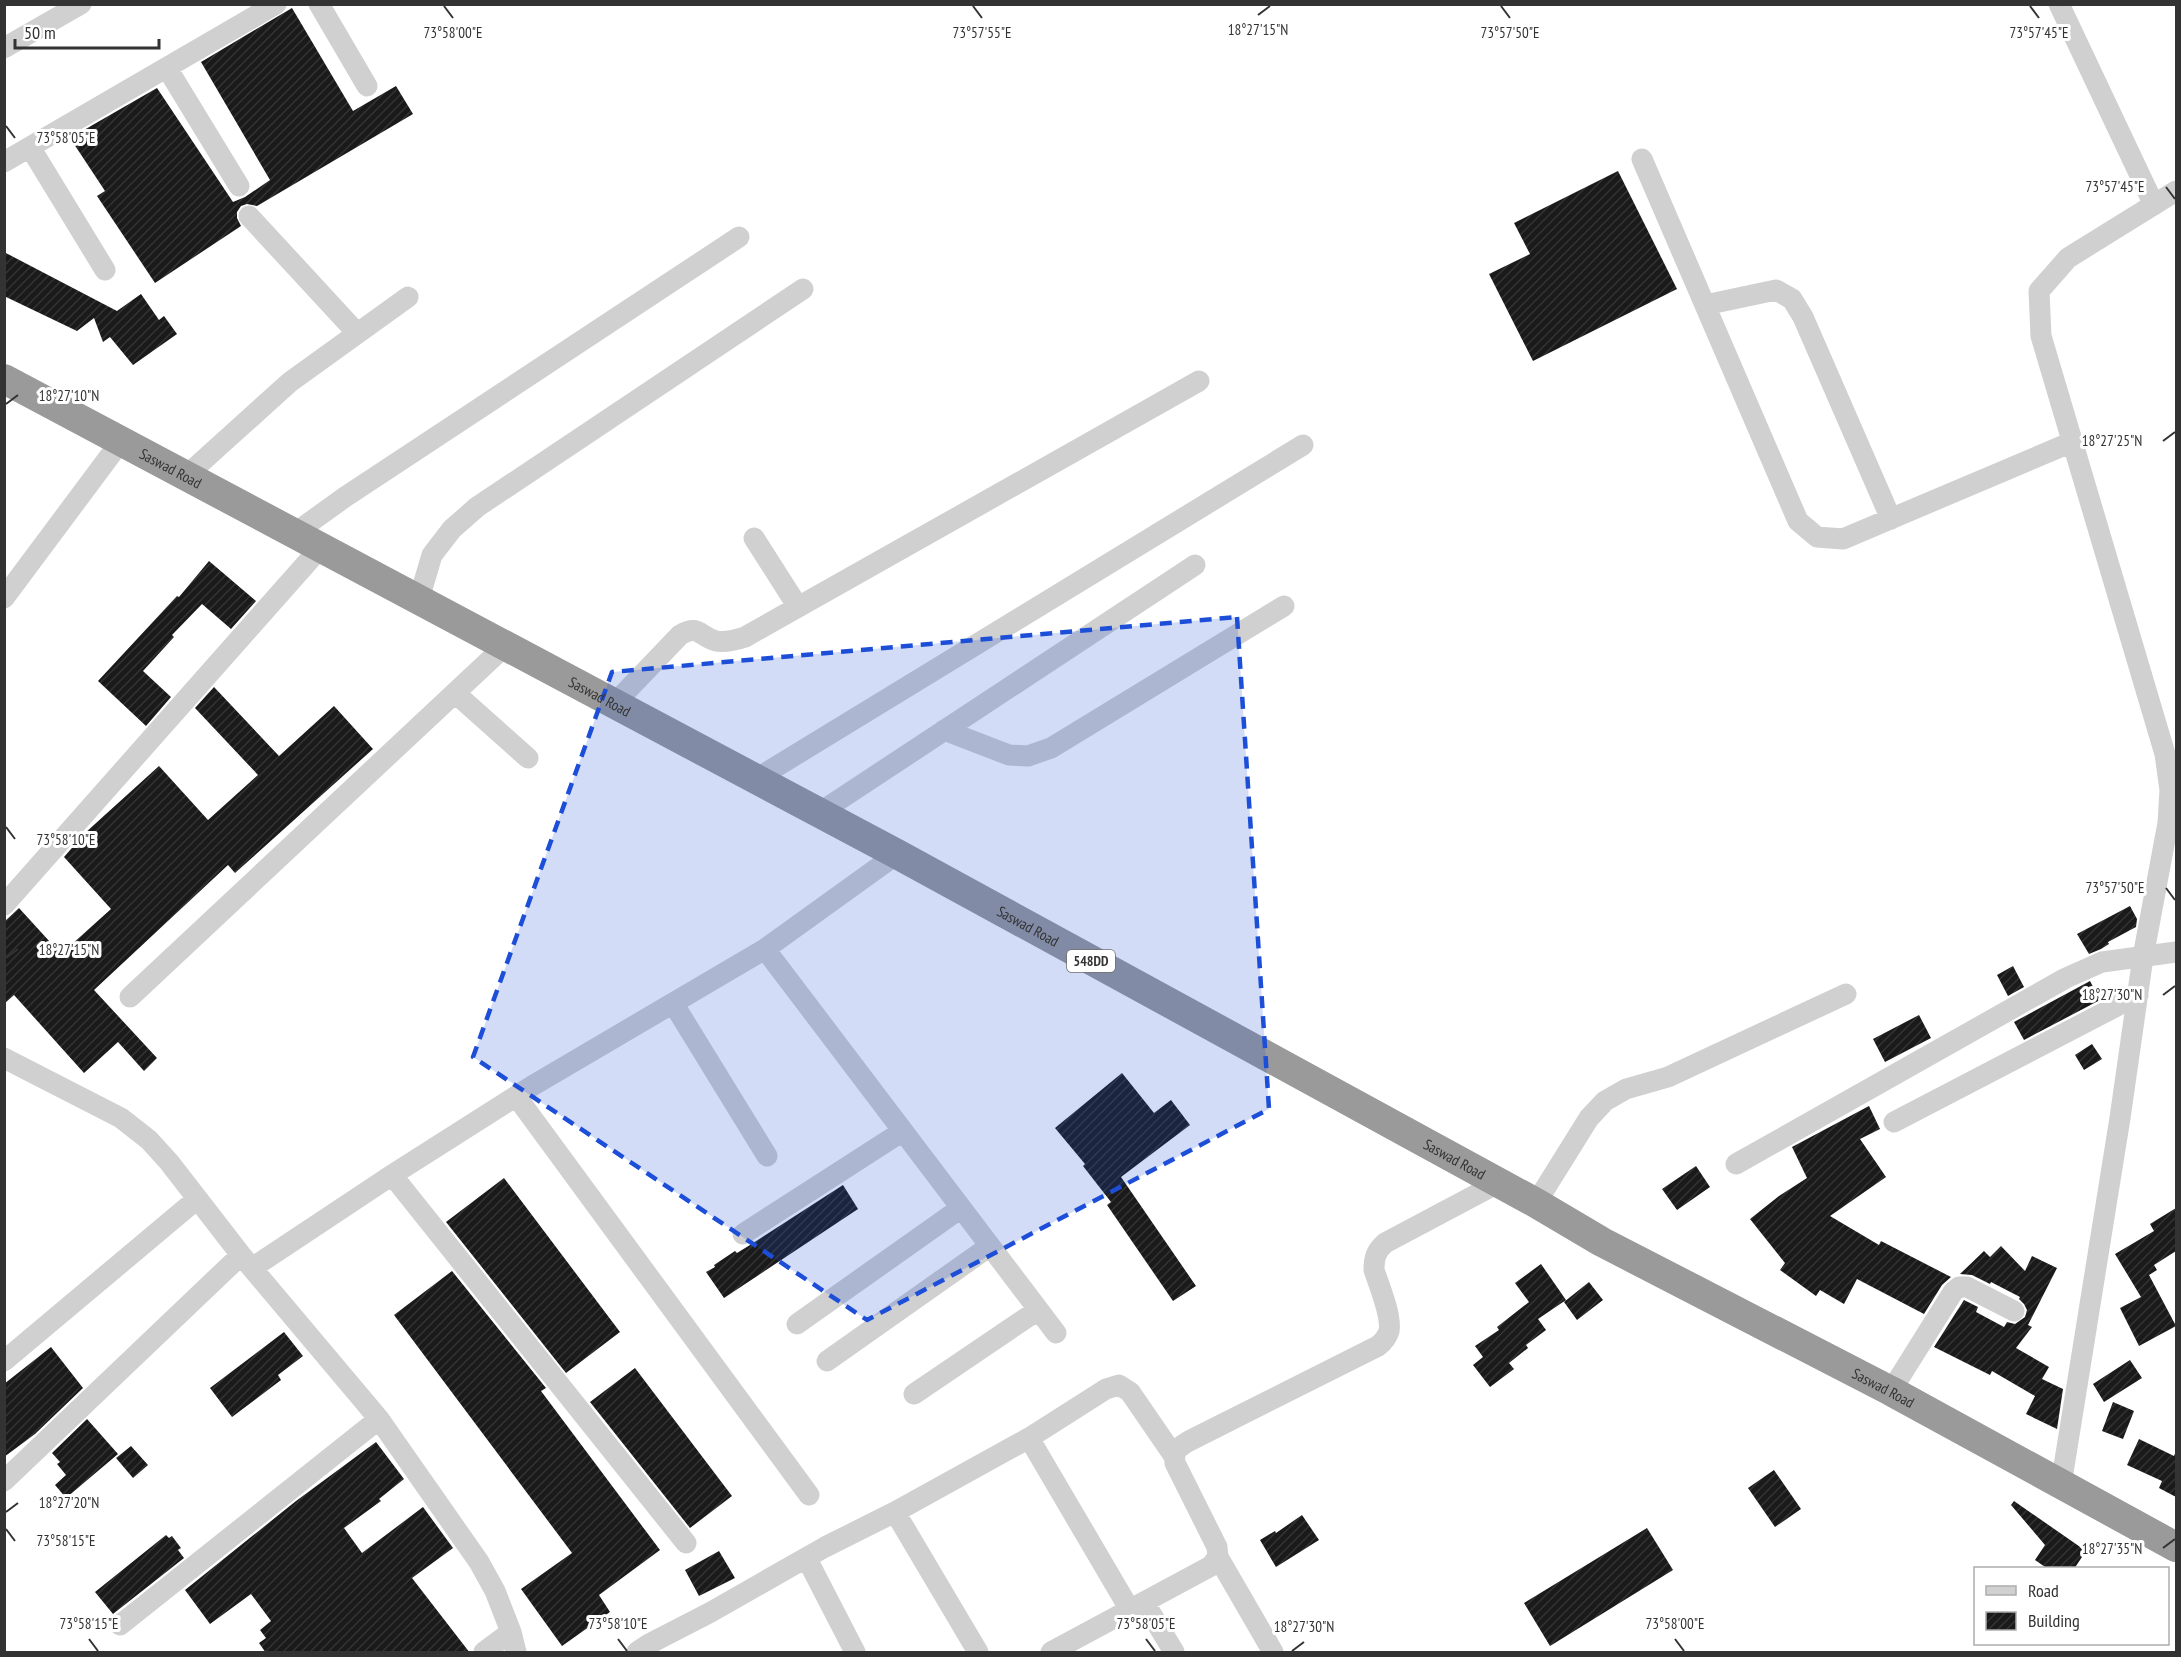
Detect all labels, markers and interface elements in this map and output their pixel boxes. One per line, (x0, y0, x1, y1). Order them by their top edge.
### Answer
scale bar (15, 12, 159, 50)
text: 18°27'15"N (1228, 20, 1288, 39)
text: 50 m (24, 21, 56, 44)
text: 73°58'00"E (423, 23, 483, 42)
text: 73°57'55"E (952, 23, 1012, 42)
text: 73°57'50"E (1480, 23, 1540, 42)
text: 73°57'45"E (2009, 23, 2069, 42)
text: 73°58'05"E (36, 128, 96, 147)
text: 73°57'45"E (2085, 177, 2145, 196)
text: 18°27'10"N (39, 386, 99, 405)
text: 18°27'25"N (2082, 431, 2142, 450)
street label: Saswad Road (137, 443, 205, 492)
street label: Saswad Road (566, 672, 634, 720)
text: 73°58'10"E (36, 830, 96, 849)
text: 73°57'50"E (2085, 878, 2145, 897)
street label: Saswad Road (994, 901, 1062, 950)
text: 18°27'15"N (39, 940, 99, 959)
road number: 548DD (1067, 950, 1115, 972)
text: 18°27'30"N (2082, 985, 2142, 1004)
street label: Saswad Road (1420, 1134, 1489, 1183)
street label: Saswad Road (1849, 1363, 1918, 1412)
text: 18°27'20"N (39, 1493, 99, 1512)
text: 73°58'15"E (36, 1531, 96, 1550)
text: 18°27'35"N (2082, 1539, 2142, 1558)
legend (1974, 1567, 2169, 1645)
text: Road (2028, 1579, 2059, 1602)
text: Building (2028, 1609, 2080, 1632)
text: 73°58'15"E (59, 1614, 119, 1633)
text: 73°58'10"E (588, 1614, 648, 1633)
text: 73°58'05"E (1116, 1614, 1176, 1633)
text: 73°58'00"E (1645, 1614, 1705, 1633)
text: 18°27'30"N (1274, 1617, 1334, 1636)

